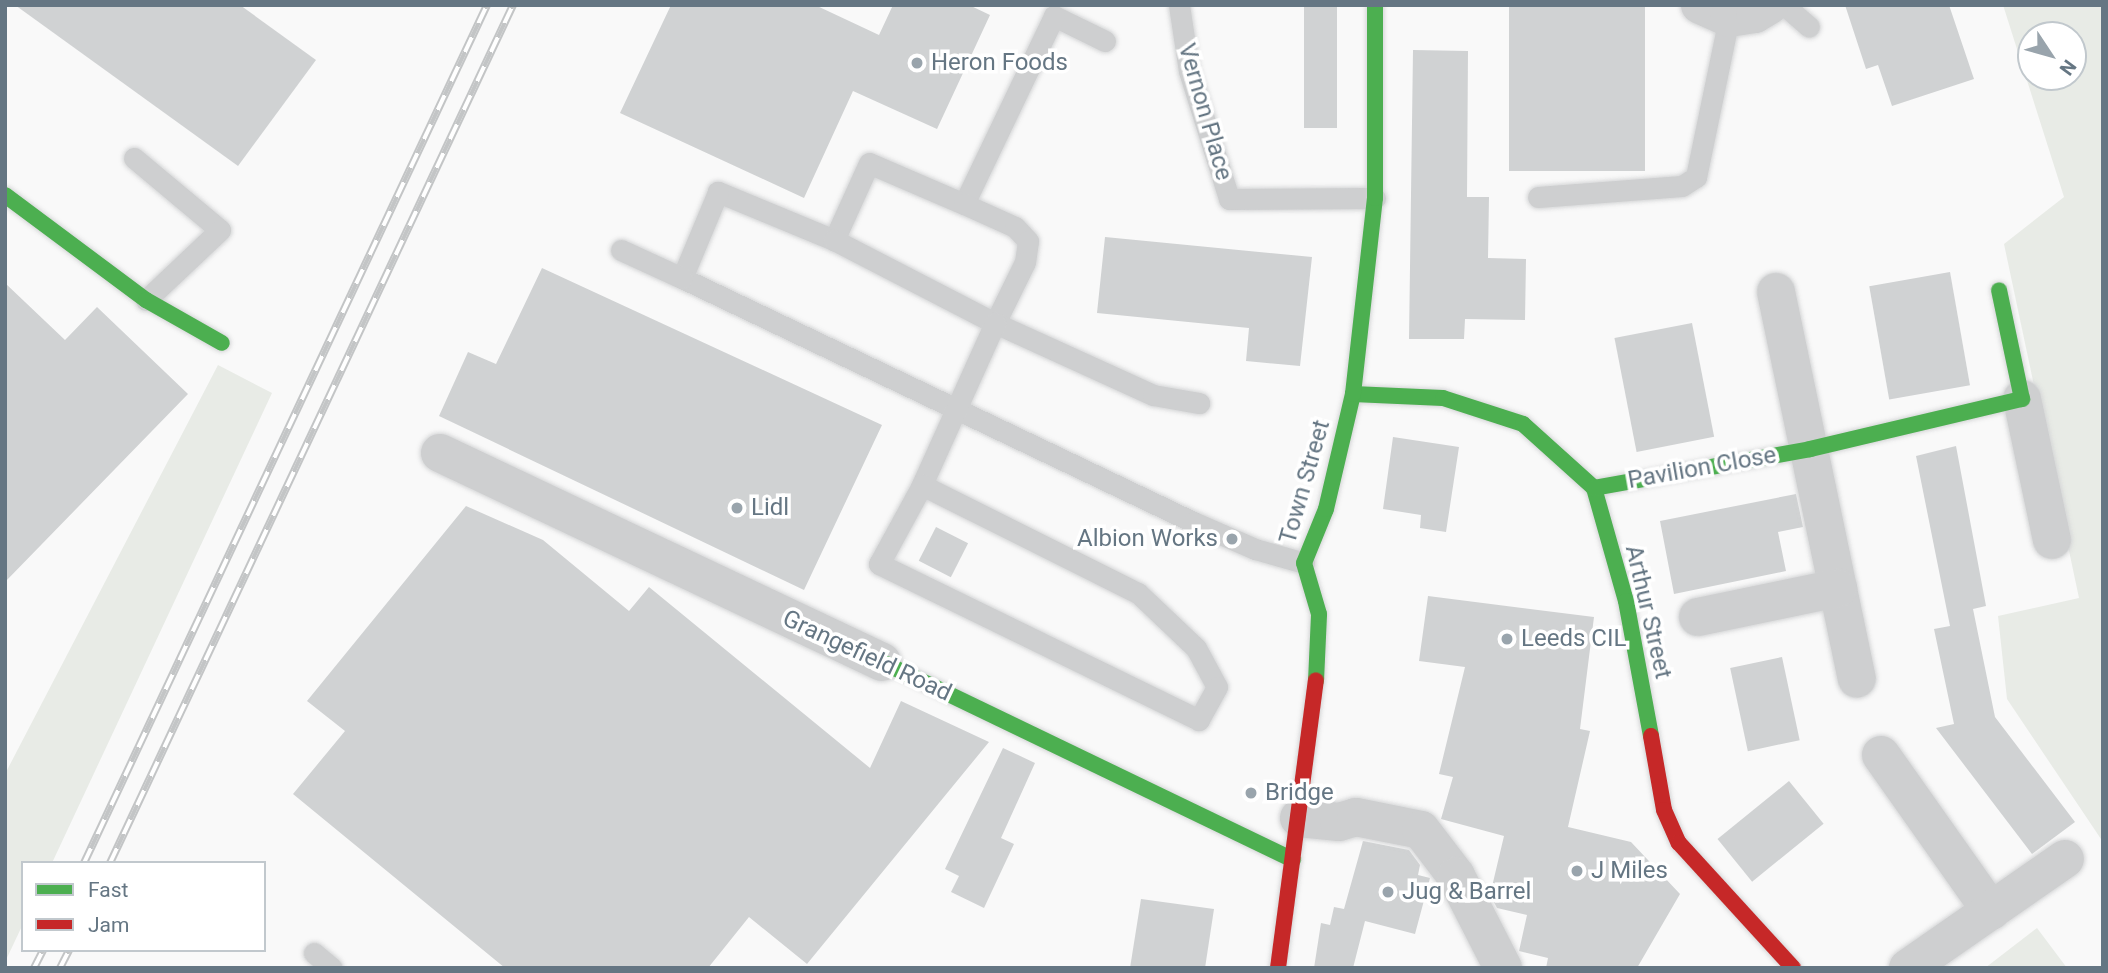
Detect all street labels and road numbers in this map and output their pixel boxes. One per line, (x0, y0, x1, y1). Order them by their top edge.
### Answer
street label: Vernon Place (1172, 40, 1238, 184)
street label: Town Street (1274, 417, 1336, 547)
street label: Pavilion Close (1626, 441, 1778, 495)
street label: Arthur Street (1619, 542, 1677, 682)
street label: Grangefield Road (778, 604, 956, 708)

